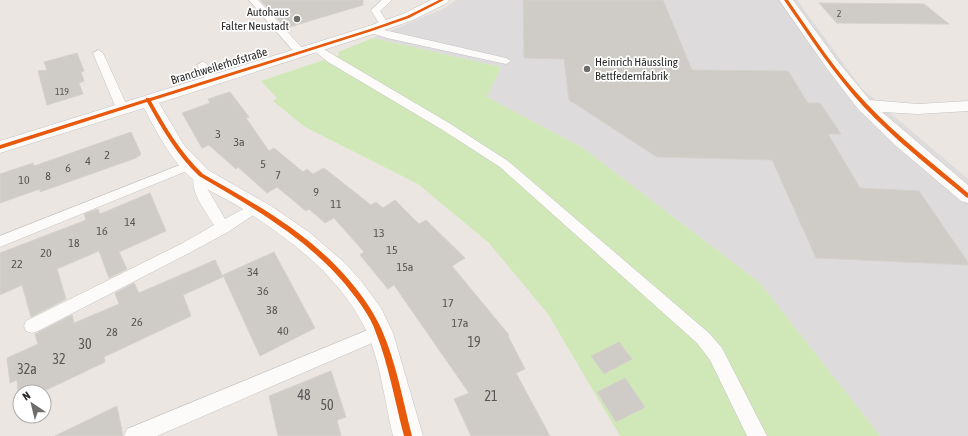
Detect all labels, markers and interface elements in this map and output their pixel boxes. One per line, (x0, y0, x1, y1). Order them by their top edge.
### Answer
place label: Autohaus Falter Neustadt (221, 5, 290, 33)
house number: 2 (837, 8, 842, 19)
marker: Autohaus Falter Neustadt (292, 14, 302, 24)
street label: Branchweilerhofstraße (169, 45, 269, 87)
place label: Heinrich Häussling Bettfedernfabrik (595, 55, 679, 83)
marker: Heinrich Häussling Bettfedernfabrik (582, 64, 592, 74)
house number: 119 (55, 86, 69, 97)
house number: 3 (215, 127, 221, 141)
house number: 3a (233, 135, 245, 149)
house number: 2 (104, 148, 110, 162)
house number: 4 (85, 154, 91, 168)
house number: 5 (260, 157, 266, 171)
house number: 6 (65, 161, 71, 175)
house number: 7 (275, 168, 281, 182)
house number: 8 (45, 169, 51, 183)
house number: 10 (18, 173, 30, 187)
house number: 9 (313, 185, 319, 199)
house number: 11 (330, 197, 342, 211)
house number: 14 (124, 215, 136, 229)
house number: 16 (96, 224, 108, 238)
house number: 13 (373, 226, 385, 240)
house number: 18 (68, 236, 80, 250)
house number: 15 (386, 243, 398, 257)
house number: 20 (40, 246, 52, 260)
house number: 22 (11, 257, 23, 271)
house number: 15a (397, 260, 413, 274)
house number: 34 (247, 265, 259, 279)
house number: 36 (257, 284, 269, 298)
house number: 17 (442, 296, 454, 310)
house number: 38 (266, 303, 278, 317)
house number: 26 (131, 315, 143, 329)
house number: 17a (452, 316, 468, 330)
house number: 40 (277, 324, 289, 338)
house number: 28 (106, 325, 118, 339)
house number: 19 (467, 334, 481, 350)
house number: 30 (78, 336, 92, 352)
house number: 32 (52, 351, 66, 367)
house number: 32a (17, 361, 37, 377)
north arrow (12, 384, 52, 424)
house number: 48 (297, 387, 311, 403)
house number: 21 (484, 388, 498, 404)
text: N (20, 389, 32, 403)
house number: 50 (320, 397, 334, 413)

